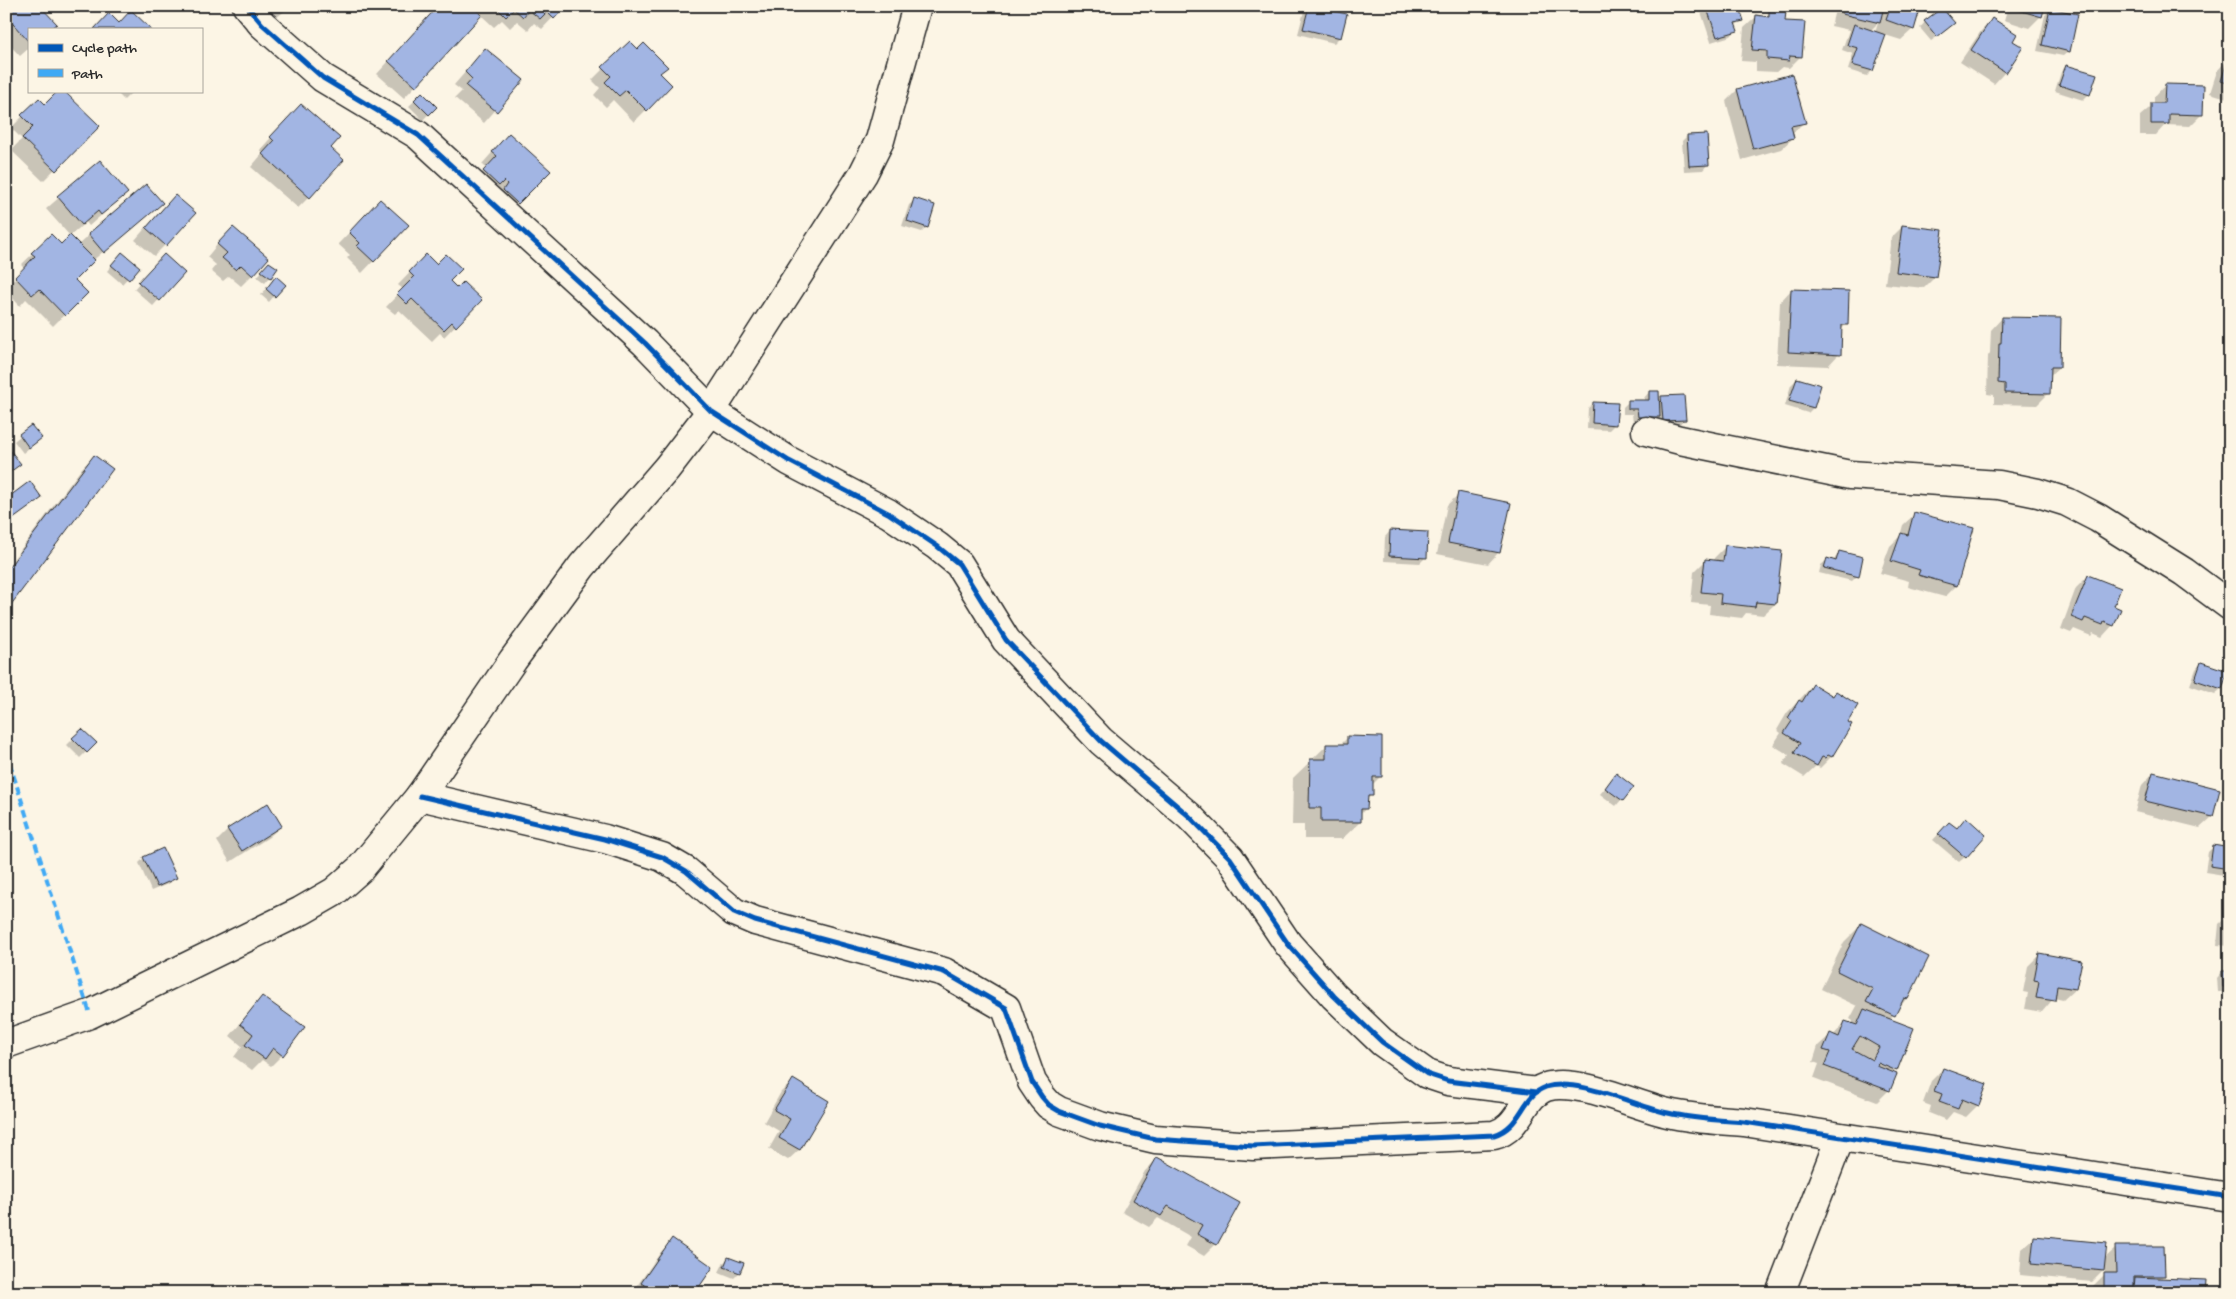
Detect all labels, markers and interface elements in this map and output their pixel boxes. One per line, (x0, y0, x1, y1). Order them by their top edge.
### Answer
legend (28, 28, 202, 92)
text: Cycle path (72, 40, 137, 58)
text: Path (71, 66, 103, 84)

